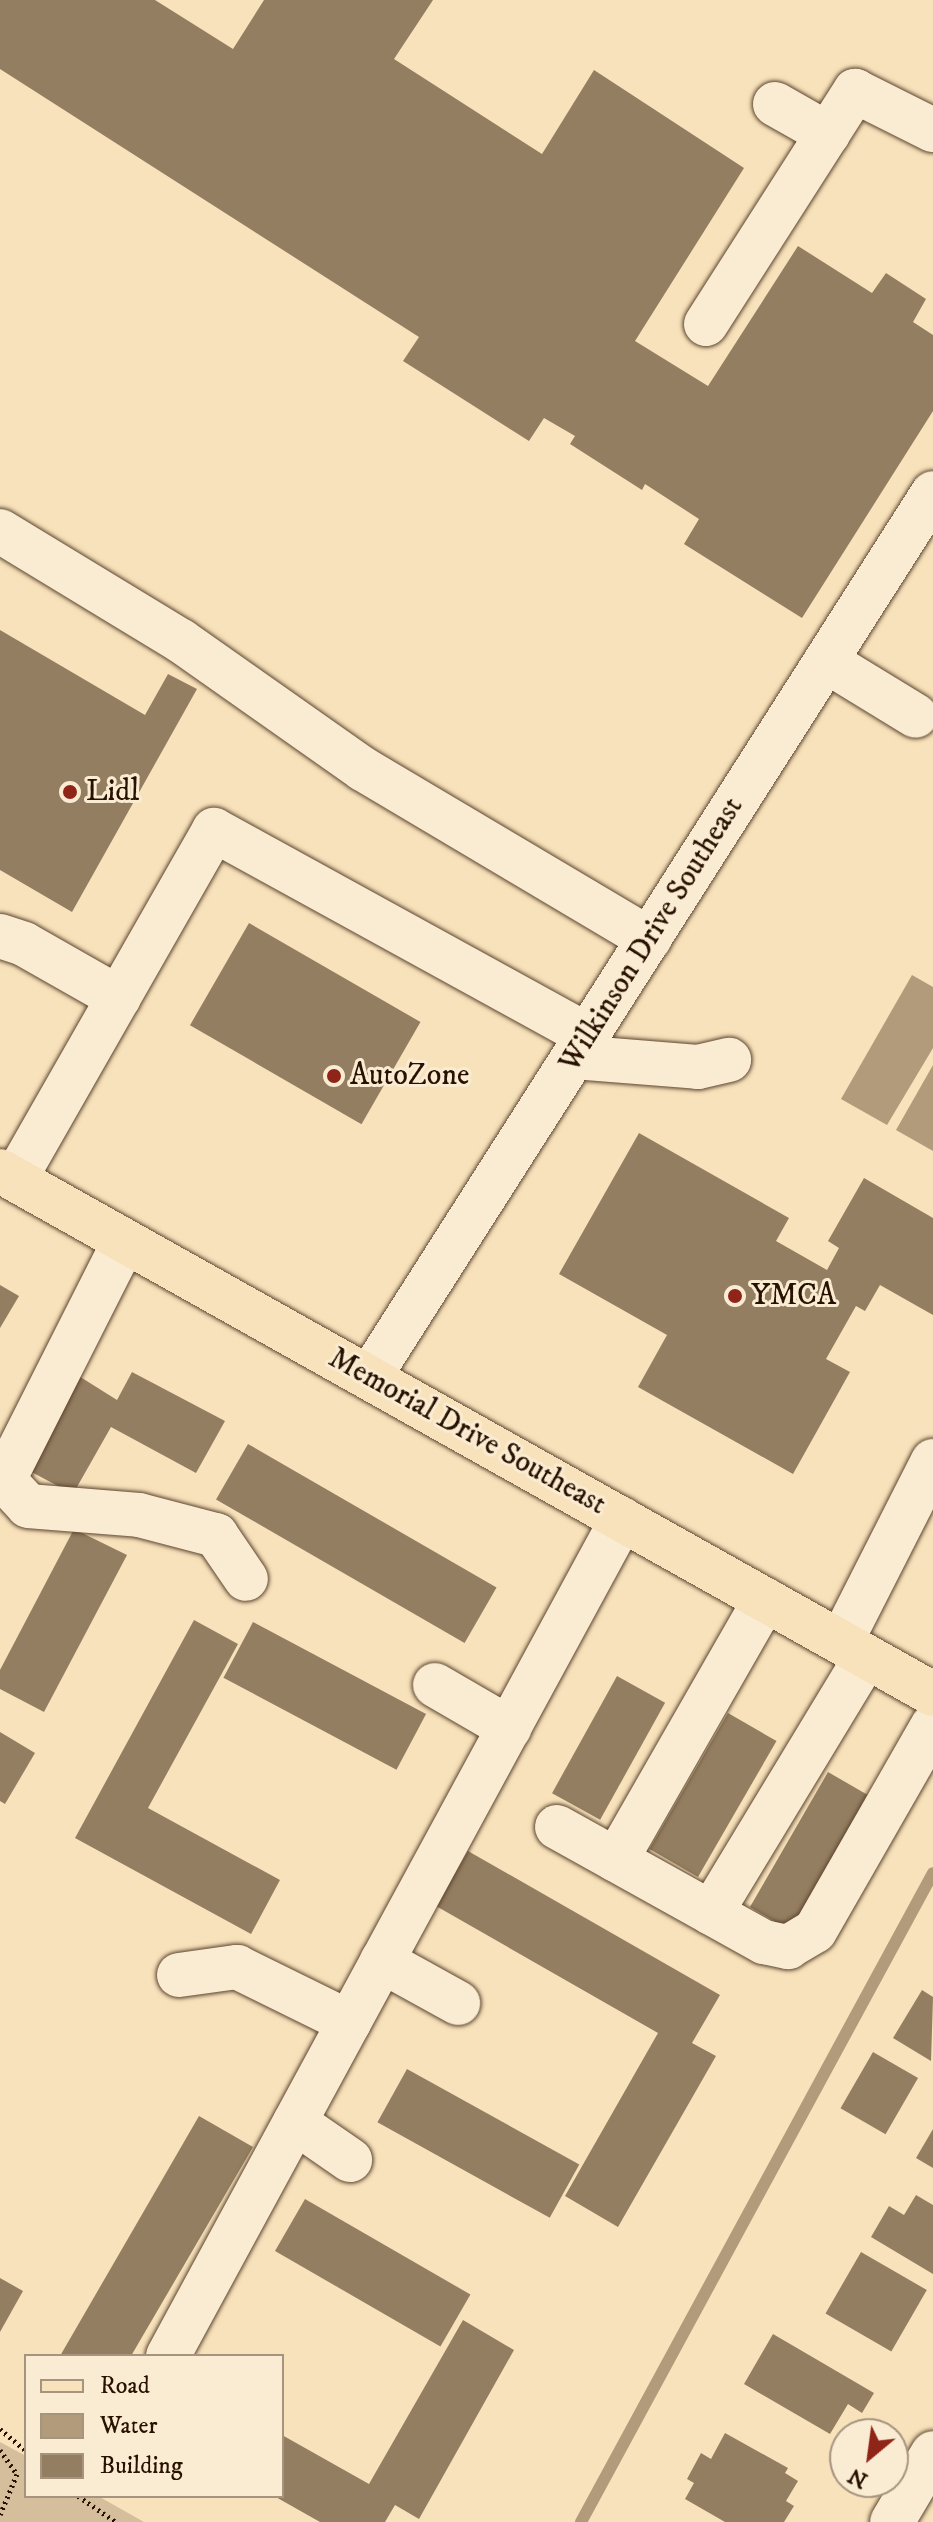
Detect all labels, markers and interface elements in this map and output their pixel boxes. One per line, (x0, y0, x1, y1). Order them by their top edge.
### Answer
place label: Lidl (86, 774, 139, 810)
marker: Lidl (61, 783, 79, 801)
street label: Wilkinson Drive Southeast (553, 791, 751, 1079)
place label: AutoZone (350, 1058, 469, 1094)
marker: AutoZone (325, 1067, 343, 1085)
place label: YMCA (751, 1278, 836, 1314)
marker: YMCA (726, 1287, 744, 1305)
street label: Memorial Drive Southeast (322, 1341, 612, 1523)
legend (24, 2354, 284, 2498)
text: Road (100, 2371, 150, 2401)
text: Water (100, 2411, 157, 2441)
north arrow (829, 2418, 909, 2498)
text: Building (100, 2451, 183, 2481)
text: N (844, 2461, 873, 2494)

